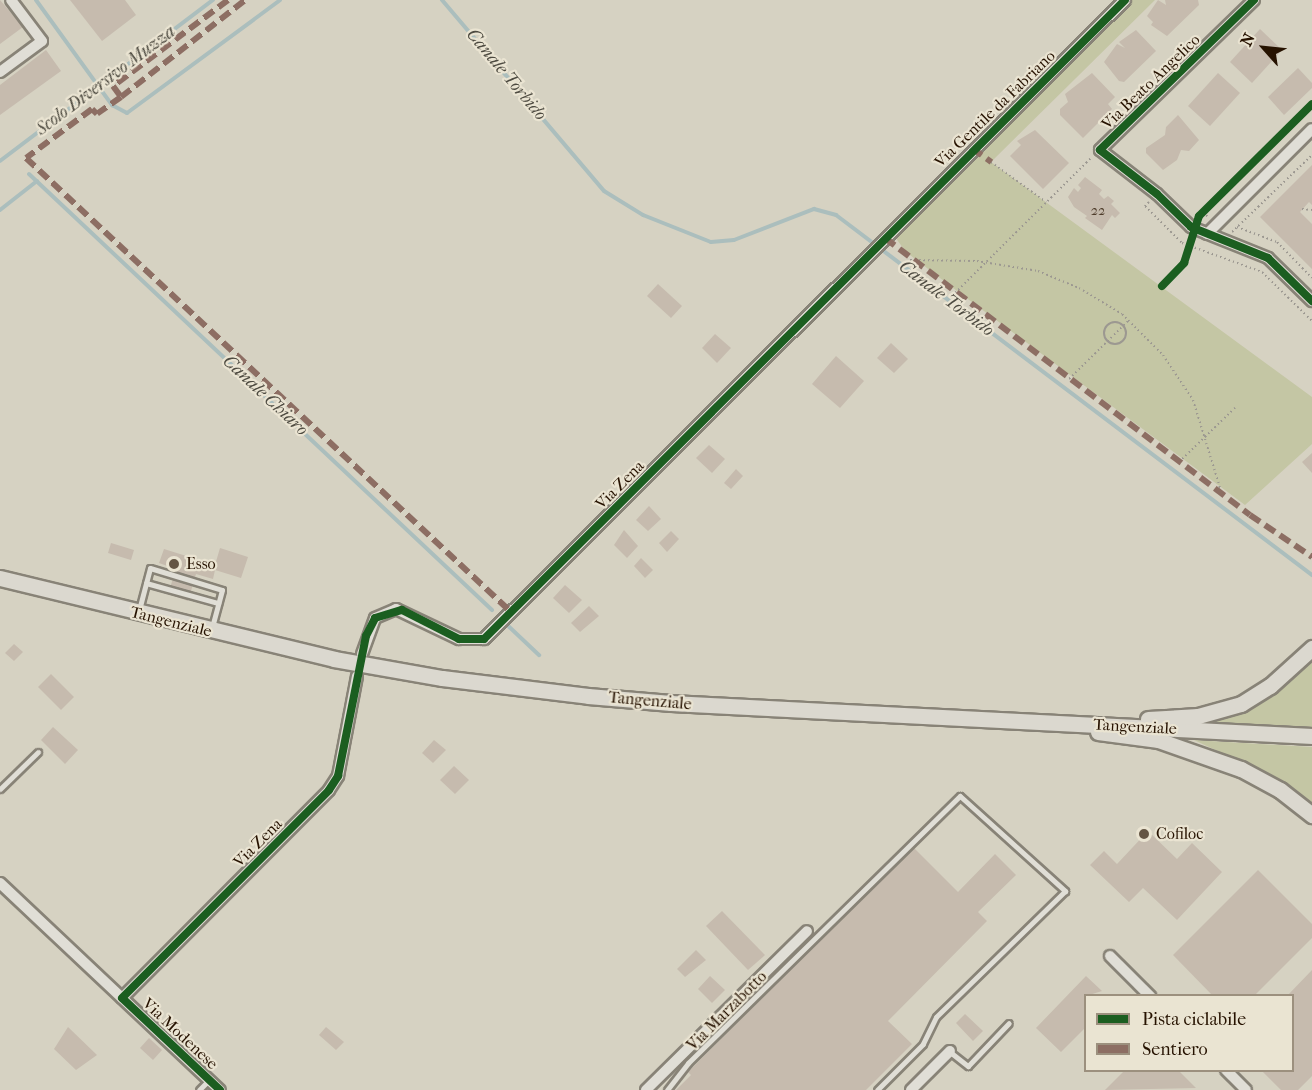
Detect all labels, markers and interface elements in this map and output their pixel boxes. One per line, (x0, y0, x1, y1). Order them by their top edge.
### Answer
north arrow (1234, 18, 1294, 78)
water label: Scolo Diversivo Muzza (32, 21, 180, 141)
water label: Canale Torbido (461, 25, 551, 125)
street label: Via Beato Angelico (1098, 30, 1204, 134)
text: N (1236, 30, 1259, 49)
street label: Via Gentile da Fabriano (931, 46, 1059, 172)
house number: 22 (1091, 203, 1105, 219)
water label: Canale Torbido (894, 256, 998, 342)
water label: Canale Chiaro (218, 351, 312, 441)
street label: Via Zena (592, 457, 648, 513)
place label: Esso (186, 554, 216, 574)
marker: Esso (167, 557, 181, 571)
street label: Tangenziale (128, 603, 214, 641)
street label: Tangenziale (608, 688, 692, 714)
street label: Tangenziale (1093, 715, 1177, 739)
street label: Via Zena (230, 815, 286, 871)
place label: Cofiloc (1156, 824, 1203, 844)
marker: Cofiloc (1137, 827, 1151, 841)
street label: Via Marzabotto (683, 967, 771, 1055)
street label: Via Modenese (138, 994, 222, 1074)
legend (1084, 994, 1294, 1072)
text: Pista ciclabile (1142, 1009, 1246, 1030)
text: Sentiero (1142, 1039, 1208, 1060)

